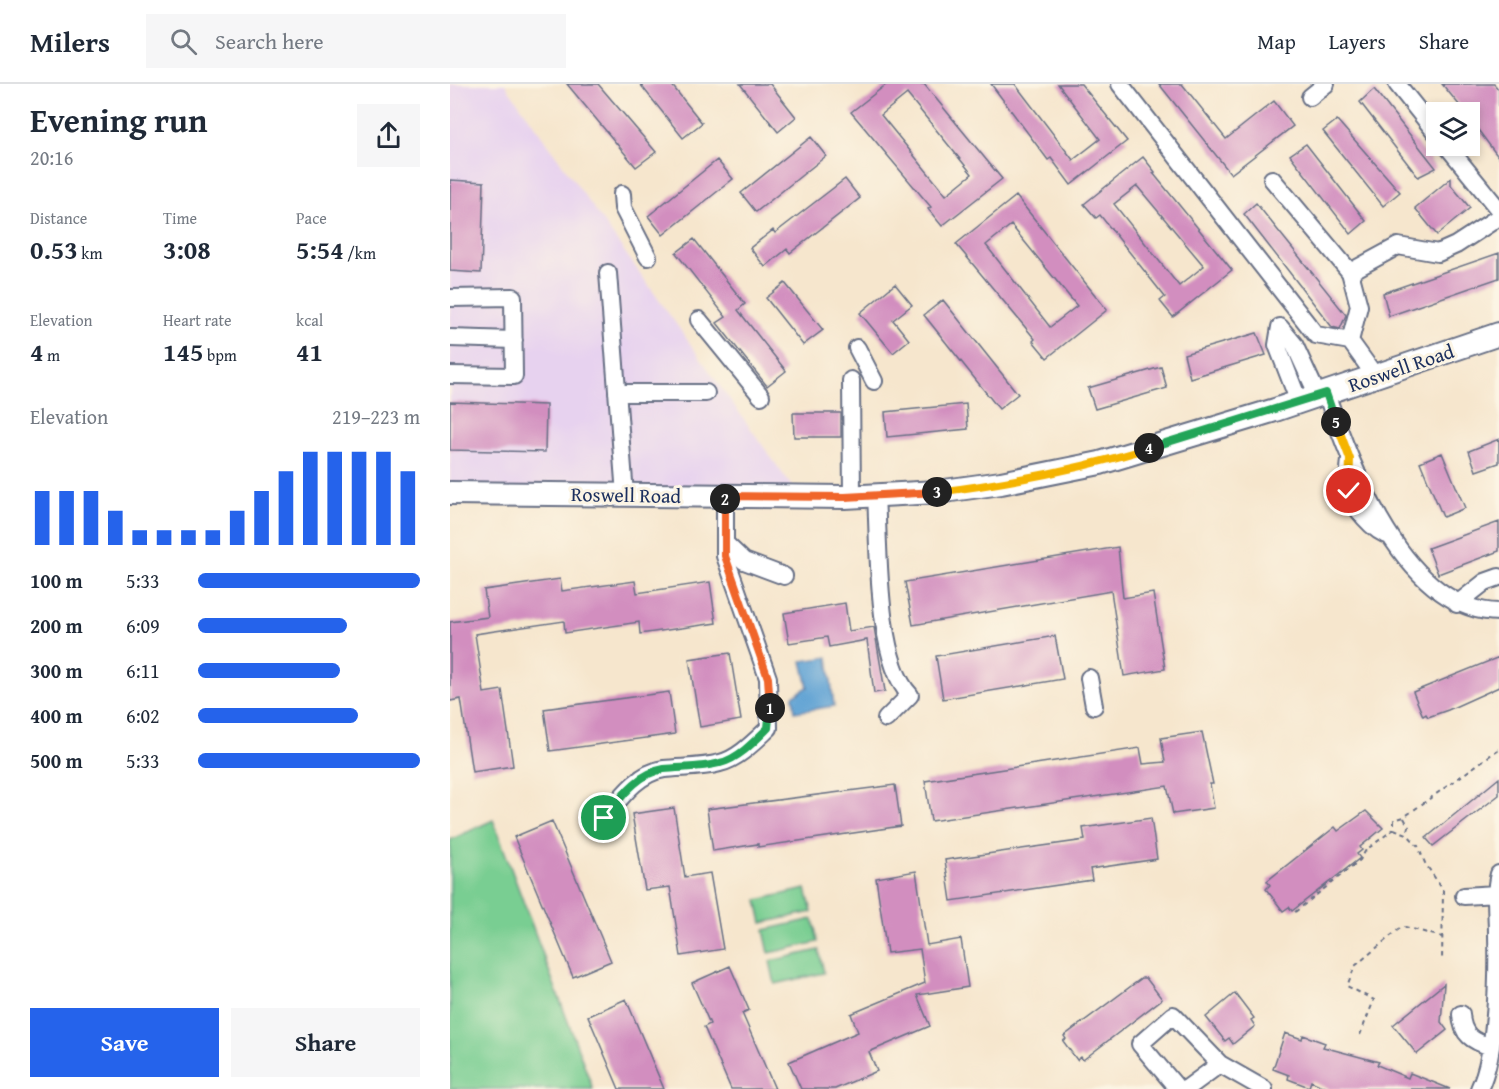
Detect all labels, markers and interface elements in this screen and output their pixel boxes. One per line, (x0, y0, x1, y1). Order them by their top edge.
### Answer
search box (146, 14, 566, 68)
text: Milers (30, 21, 110, 62)
icon: search (167, 25, 200, 58)
text: Search here (215, 25, 324, 57)
text: Map (1257, 26, 1296, 57)
text: Layers (1329, 26, 1386, 57)
text: Share (1419, 26, 1469, 57)
text: Evening run (30, 96, 207, 144)
map controls (1426, 102, 1480, 156)
button: layers (1426, 102, 1480, 156)
button: share (357, 104, 420, 167)
text: 20:16 (30, 143, 73, 172)
text: Distance (30, 206, 87, 230)
text: Time (163, 206, 197, 230)
text: Pace (296, 206, 327, 230)
text: 0.53 (30, 230, 78, 269)
text: 3:08 (163, 230, 211, 269)
text: 5:54 (296, 230, 344, 269)
text: km (78, 241, 102, 265)
text: /km (344, 241, 376, 265)
text: Elevation (30, 308, 93, 332)
text: Heart rate (163, 308, 232, 332)
text: kcal (296, 308, 323, 332)
text: 4 (30, 332, 43, 371)
text: 145 (163, 332, 203, 371)
text: 41 (296, 332, 323, 371)
street label: Roswell Road (1344, 336, 1458, 399)
text: m (43, 343, 60, 367)
text: bpm (203, 343, 237, 367)
text: Elevation (30, 402, 108, 431)
text: 219–223 m (332, 402, 420, 431)
pin: 5 (1321, 407, 1351, 437)
text: 5 (1332, 410, 1340, 434)
pin: 4 (1134, 433, 1164, 463)
text: 4 (1145, 436, 1153, 460)
pin (1323, 465, 1374, 516)
icon: check (1332, 474, 1365, 507)
pin: 3 (922, 477, 952, 507)
street label: Roswell Road (571, 479, 682, 510)
text: 3 (933, 480, 941, 504)
pin: 2 (710, 484, 740, 514)
text: 2 (721, 487, 729, 511)
text: 100 m (30, 566, 83, 595)
text: 5:33 (126, 566, 160, 595)
text: 200 m (30, 611, 83, 640)
text: 6:09 (126, 611, 160, 640)
text: 300 m (30, 656, 83, 685)
text: 6:11 (126, 656, 160, 685)
pin: 1 (755, 693, 785, 723)
text: 1 (766, 696, 774, 720)
text: 400 m (30, 701, 83, 730)
text: 6:02 (126, 701, 160, 730)
text: 500 m (30, 746, 83, 775)
text: 5:33 (126, 746, 160, 775)
pin (578, 792, 629, 843)
icon: arrive (587, 801, 620, 834)
button: Save (30, 1008, 219, 1077)
button: Share (231, 1008, 420, 1077)

